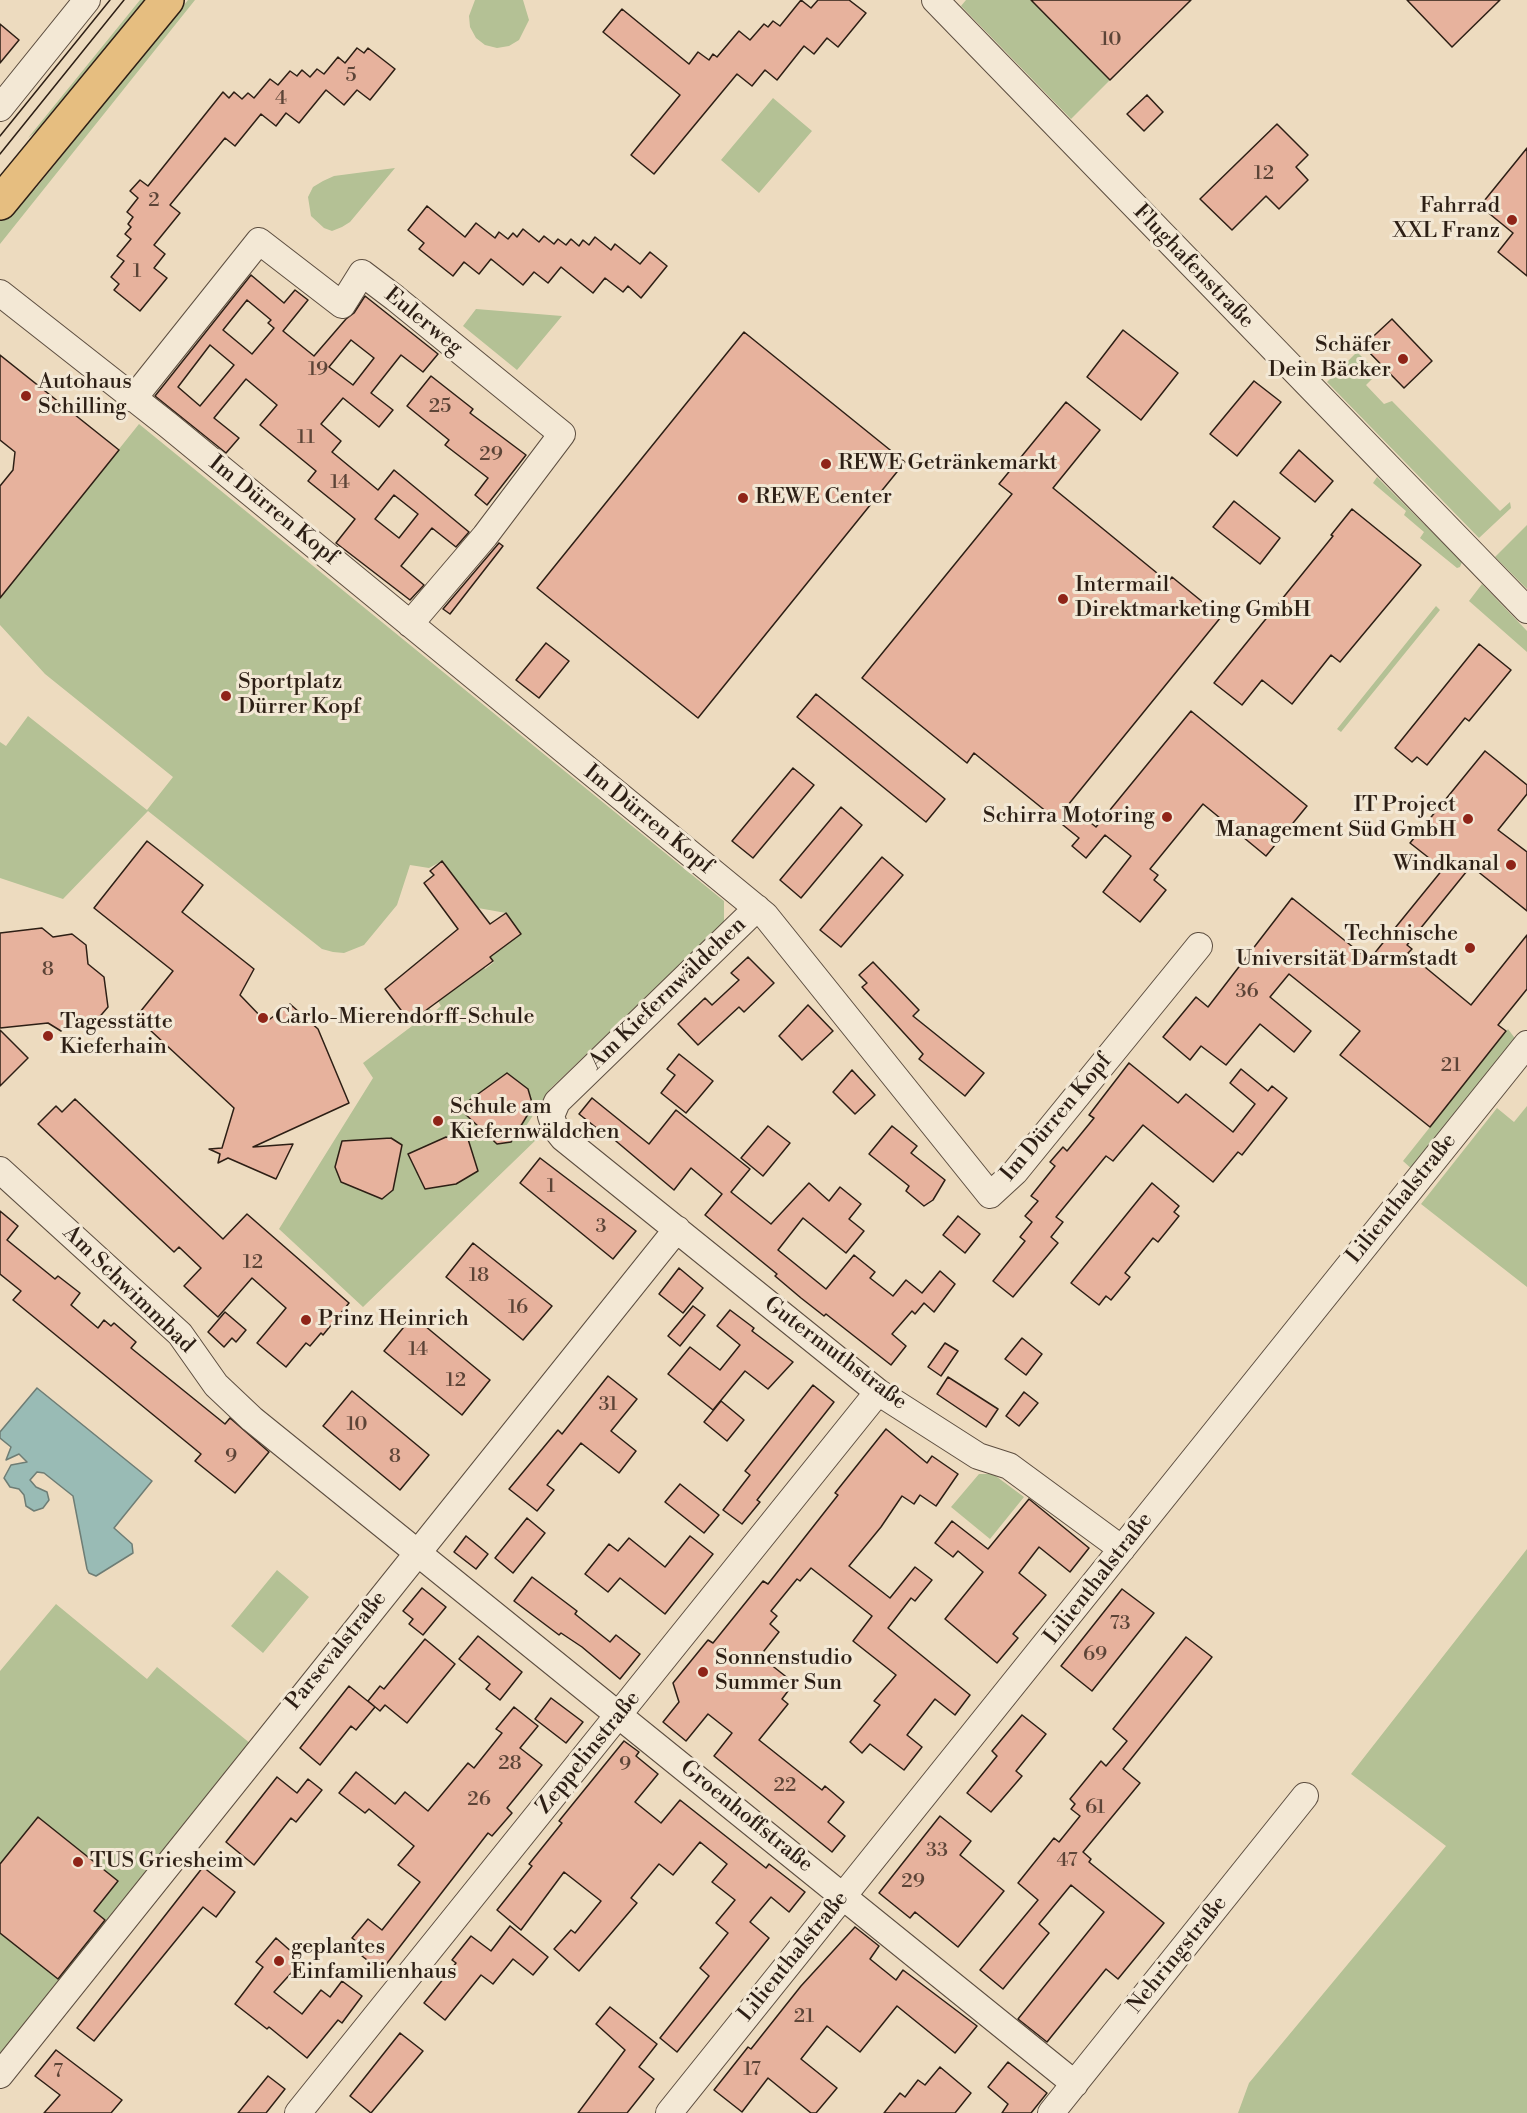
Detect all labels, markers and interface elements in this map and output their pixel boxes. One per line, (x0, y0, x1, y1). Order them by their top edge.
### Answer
house number: 10 (1100, 28, 1122, 52)
house number: 5 (345, 64, 357, 88)
house number: 4 (275, 87, 287, 111)
house number: 12 (1254, 162, 1274, 186)
house number: 2 (148, 189, 160, 213)
place label: Fahrrad XXL Franz (1393, 194, 1500, 246)
street label: Flughafenstraße (1127, 199, 1259, 335)
marker: Fahrrad XXL Franz (1505, 213, 1519, 227)
house number: 1 (133, 260, 141, 284)
street label: Eulerweg (378, 282, 468, 362)
place label: Schäfer Dein Bäcker (1268, 333, 1391, 384)
marker: Schäfer Dein Bäcker (1396, 352, 1410, 366)
house number: 19 (308, 358, 328, 382)
place label: Autohaus Schilling (38, 370, 132, 422)
marker: Autohaus Schilling (19, 389, 33, 403)
house number: 25 (429, 395, 451, 419)
house number: 11 (297, 426, 315, 450)
house number: 29 (479, 443, 503, 467)
street label: Im Dürren Kopf (203, 451, 343, 571)
place label: REWE Getränkemarkt (838, 451, 1058, 477)
marker: REWE Getränkemarkt (819, 457, 833, 471)
house number: 14 (330, 471, 350, 495)
place label: REWE Center (755, 485, 892, 511)
marker: REWE Center (736, 491, 750, 505)
place label: Intermail Direktmarketing GmbH (1075, 573, 1311, 624)
marker: Intermail Direktmarketing GmbH (1056, 592, 1070, 606)
place label: Sportplatz Dürrer Kopf (238, 670, 361, 722)
marker: Sportplatz Dürrer Kopf (219, 689, 233, 703)
street label: Im Dürren Kopf (578, 760, 718, 880)
place label: IT Project Management Süd GmbH (1215, 793, 1456, 844)
place label: Schirra Motoring (983, 804, 1155, 830)
marker: Schirra Motoring (1160, 810, 1174, 824)
marker: IT Project Management Süd GmbH (1461, 812, 1475, 826)
place label: Windkanal (1393, 852, 1499, 878)
marker: Windkanal (1504, 858, 1518, 872)
street label: Am Kiefernwäldchen (584, 912, 752, 1076)
place label: Technische Universität Darmstadt (1236, 922, 1458, 974)
marker: Technische Universität Darmstadt (1463, 941, 1477, 955)
house number: 8 (42, 958, 54, 982)
house number: 36 (1235, 980, 1259, 1004)
place label: Carlo-Mierendorff-Schule (275, 1005, 534, 1031)
place label: Tagesstätte Kieferhain (60, 1010, 173, 1062)
marker: Carlo-Mierendorff-Schule (256, 1011, 270, 1025)
marker: Tagesstätte Kieferhain (41, 1029, 55, 1043)
street label: Im Dürren Kopf (996, 1049, 1118, 1187)
house number: 21 (1441, 1054, 1461, 1078)
place label: Schule am Kiefernwäldchen (450, 1095, 620, 1146)
marker: Schule am Kiefernwäldchen (431, 1114, 445, 1128)
street label: Lilienthalstraße (1341, 1128, 1463, 1270)
house number: 1 (547, 1175, 555, 1199)
house number: 3 (595, 1215, 607, 1239)
street label: Am Schwimmbad (57, 1221, 199, 1359)
house number: 12 (243, 1251, 263, 1275)
house number: 18 (469, 1264, 489, 1288)
street label: Gutermuthstraße (758, 1292, 912, 1416)
house number: 16 (508, 1296, 528, 1320)
place label: Prinz Heinrich (318, 1307, 469, 1333)
marker: Prinz Heinrich (299, 1313, 313, 1327)
house number: 14 (408, 1338, 428, 1362)
house number: 12 (446, 1369, 466, 1393)
house number: 31 (598, 1393, 618, 1417)
house number: 10 (346, 1413, 368, 1437)
house number: 9 (225, 1445, 237, 1469)
house number: 8 (389, 1445, 401, 1469)
street label: Lilienthalstraße (1039, 1508, 1159, 1650)
street label: Parsevalstraße (281, 1586, 393, 1716)
house number: 73 (1110, 1612, 1130, 1636)
house number: 69 (1083, 1643, 1107, 1667)
place label: Sonnenstudio Summer Sun (715, 1646, 853, 1698)
marker: Sonnenstudio Summer Sun (696, 1665, 710, 1679)
street label: Zeppelinstraße (531, 1686, 647, 1820)
house number: 28 (498, 1752, 522, 1776)
house number: 9 (619, 1753, 631, 1777)
street label: Groenhoffstraße (674, 1755, 818, 1879)
house number: 22 (774, 1774, 796, 1798)
house number: 26 (467, 1788, 491, 1812)
house number: 61 (1085, 1796, 1105, 1820)
house number: 33 (926, 1839, 948, 1863)
place label: TUS Griesheim (90, 1849, 244, 1875)
house number: 47 (1056, 1849, 1078, 1873)
marker: TUS Griesheim (71, 1855, 85, 1869)
house number: 29 (901, 1870, 925, 1894)
street label: Lilienthalstraße (733, 1886, 855, 2028)
street label: Nehringstraße (1123, 1891, 1233, 2019)
place label: geplantes Einfamilienhaus (291, 1935, 457, 1987)
marker: geplantes Einfamilienhaus (272, 1954, 286, 1968)
house number: 21 (794, 2005, 814, 2029)
house number: 17 (743, 2058, 761, 2082)
house number: 7 (53, 2060, 63, 2084)

